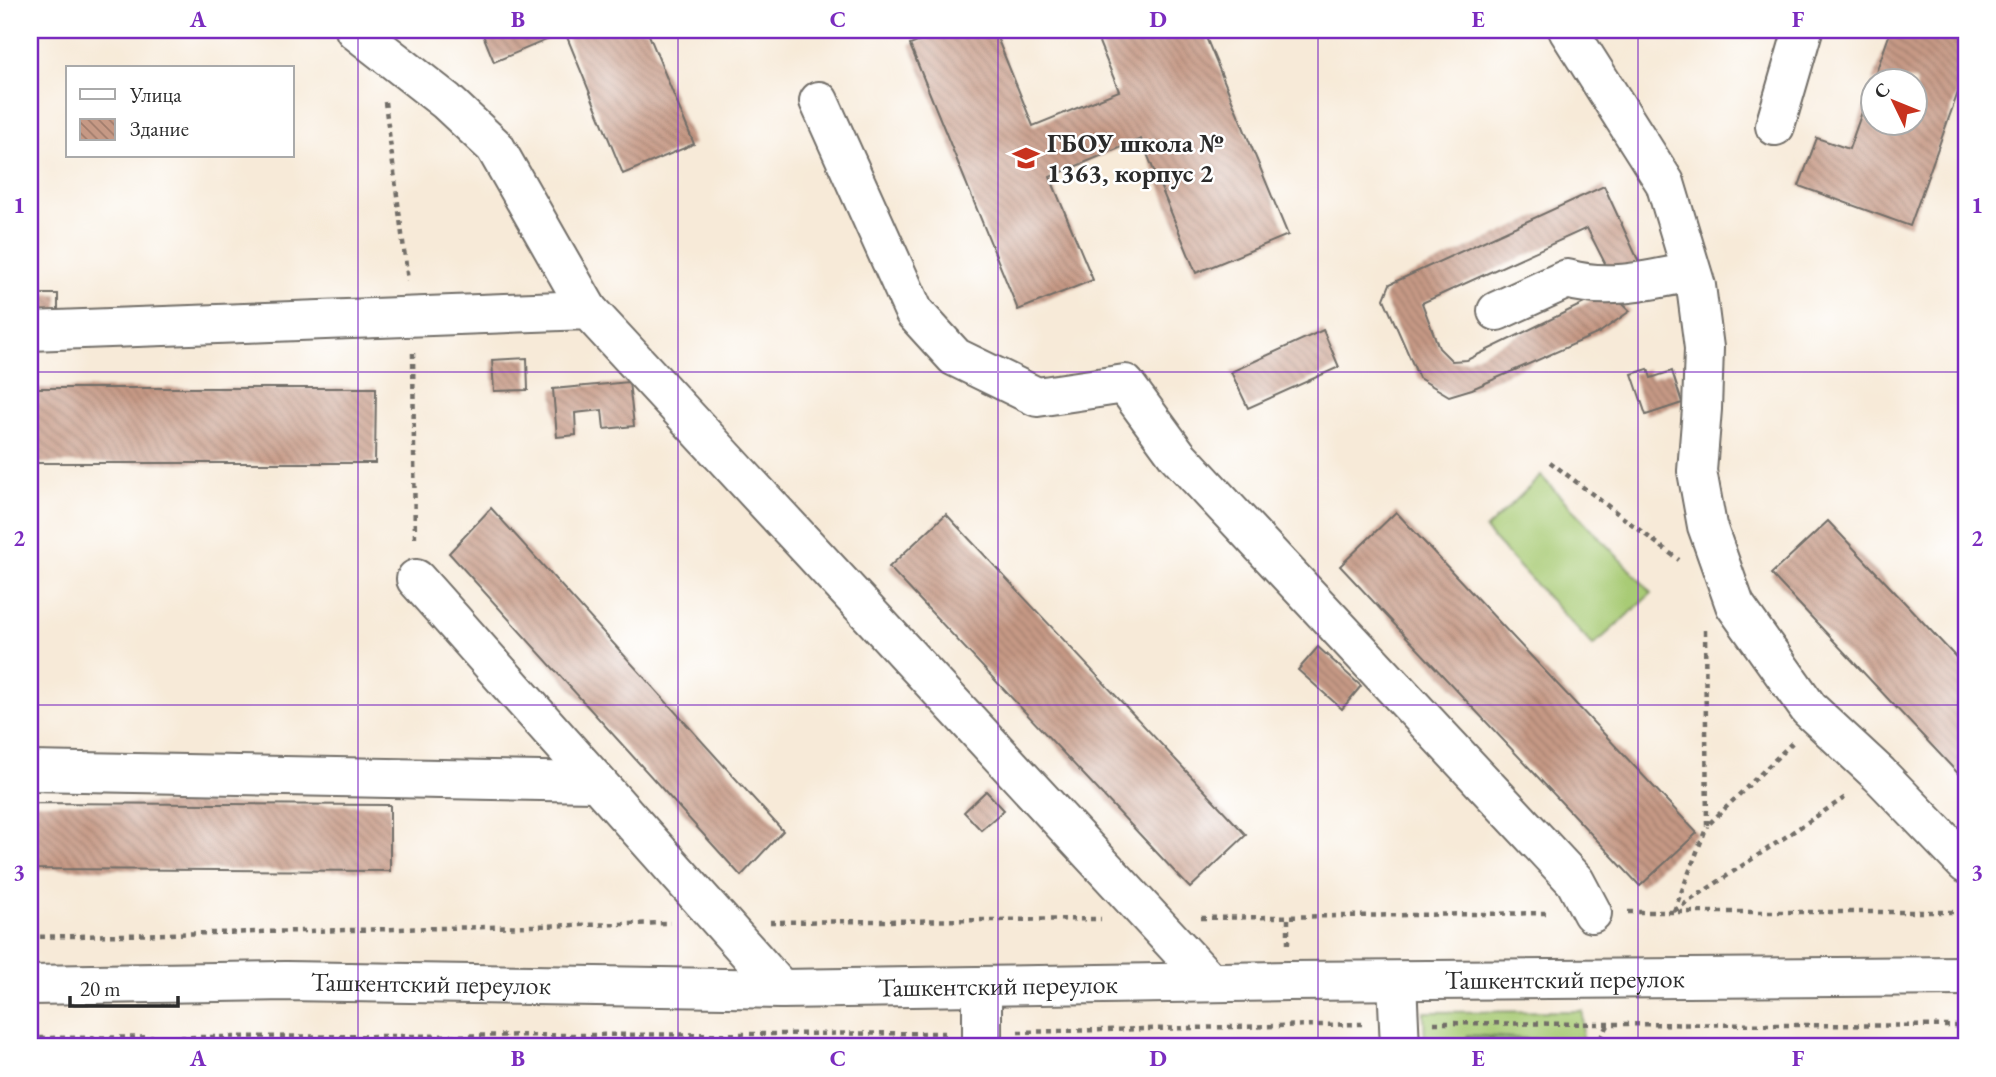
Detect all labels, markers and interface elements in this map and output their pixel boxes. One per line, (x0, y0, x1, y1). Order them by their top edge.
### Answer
text: A (189, 4, 207, 34)
text: B (511, 4, 525, 34)
text: C (830, 4, 846, 34)
text: D (1149, 4, 1167, 34)
text: E (1471, 4, 1485, 34)
text: F (1792, 4, 1805, 34)
legend (66, 66, 294, 158)
north arrow (1860, 66, 1930, 136)
text: С (1868, 77, 1896, 104)
text: Улица (129, 81, 182, 108)
text: Здание (130, 115, 189, 142)
place label: ГБОУ школа № 1363, корпус 2 (1047, 126, 1224, 190)
school or university icon: ГБОУ школа № 1363, корпус 2 (1011, 143, 1041, 173)
text: 1 (13, 190, 25, 220)
text: 1 (1971, 190, 1983, 220)
text: 2 (13, 523, 25, 553)
text: 2 (1971, 523, 1983, 553)
text: 3 (13, 857, 25, 887)
text: 3 (1971, 857, 1983, 887)
street label: Ташкентский переулок (1445, 961, 1686, 997)
street label: Ташкентский переулок (311, 964, 552, 1002)
scale bar (70, 965, 178, 1009)
street label: Ташкентский переулок (878, 967, 1119, 1004)
text: 20 m (80, 975, 121, 1002)
text: A (189, 1043, 207, 1073)
text: B (511, 1043, 525, 1073)
text: C (830, 1043, 846, 1073)
text: D (1149, 1043, 1167, 1073)
text: E (1471, 1043, 1485, 1073)
text: F (1792, 1043, 1805, 1073)

